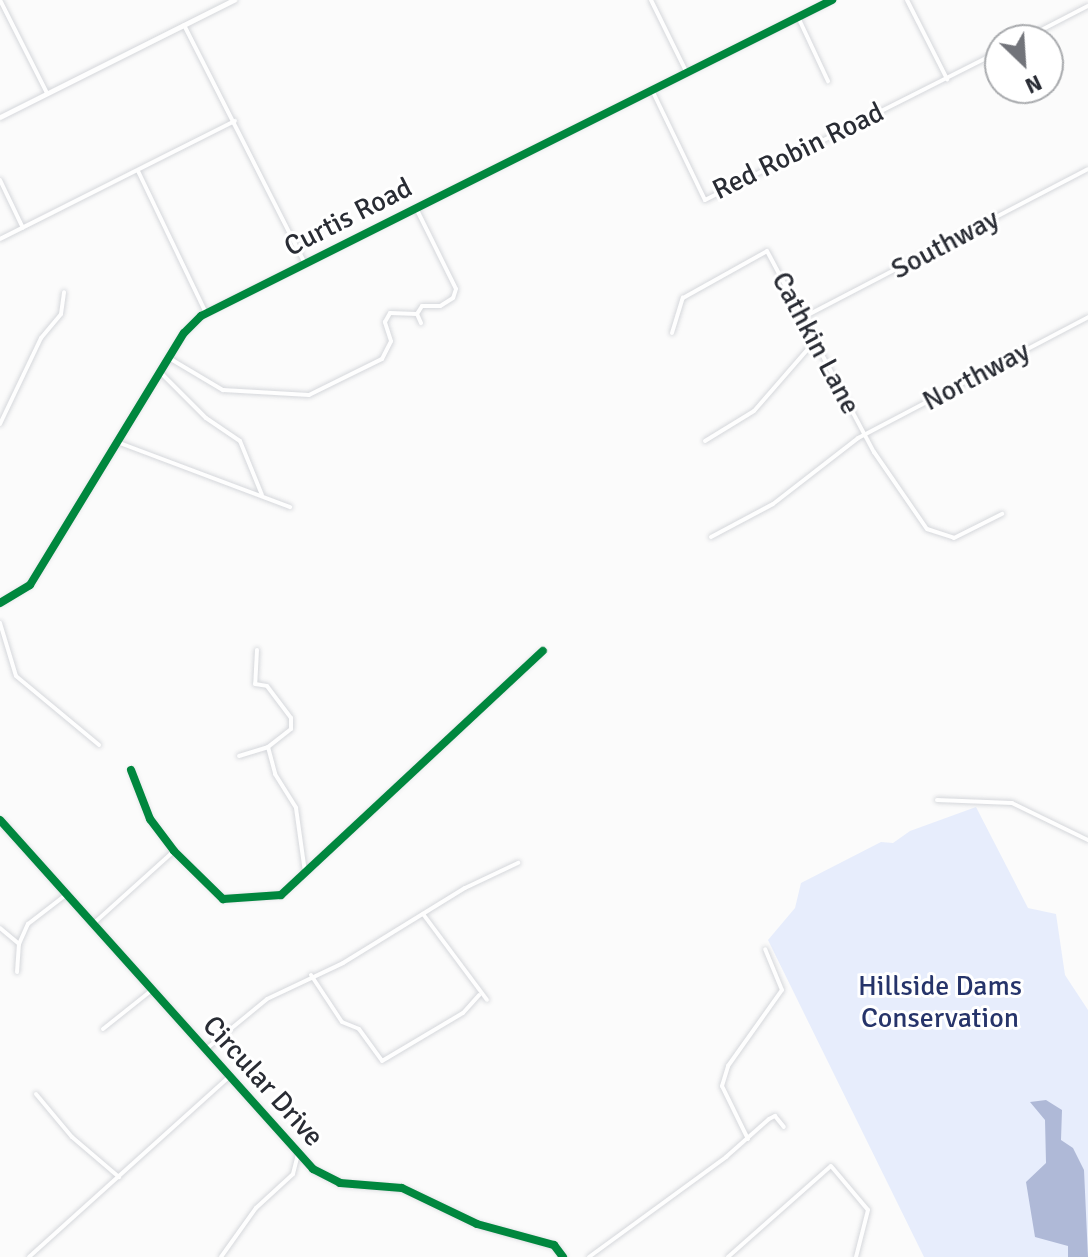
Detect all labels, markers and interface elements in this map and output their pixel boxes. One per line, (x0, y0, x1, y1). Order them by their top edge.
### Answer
north arrow (984, 24, 1064, 104)
text: N (1021, 69, 1046, 100)
street label: Red Robin Road (707, 95, 889, 207)
street label: Curtis Road (278, 171, 418, 263)
street label: Southway (885, 202, 1005, 286)
street label: Cathkin Lane (764, 266, 868, 420)
street label: Northway (917, 334, 1035, 418)
park label: Hillside Dams Conservation (858, 969, 1022, 1035)
street label: Circular Drive (196, 1009, 330, 1153)

